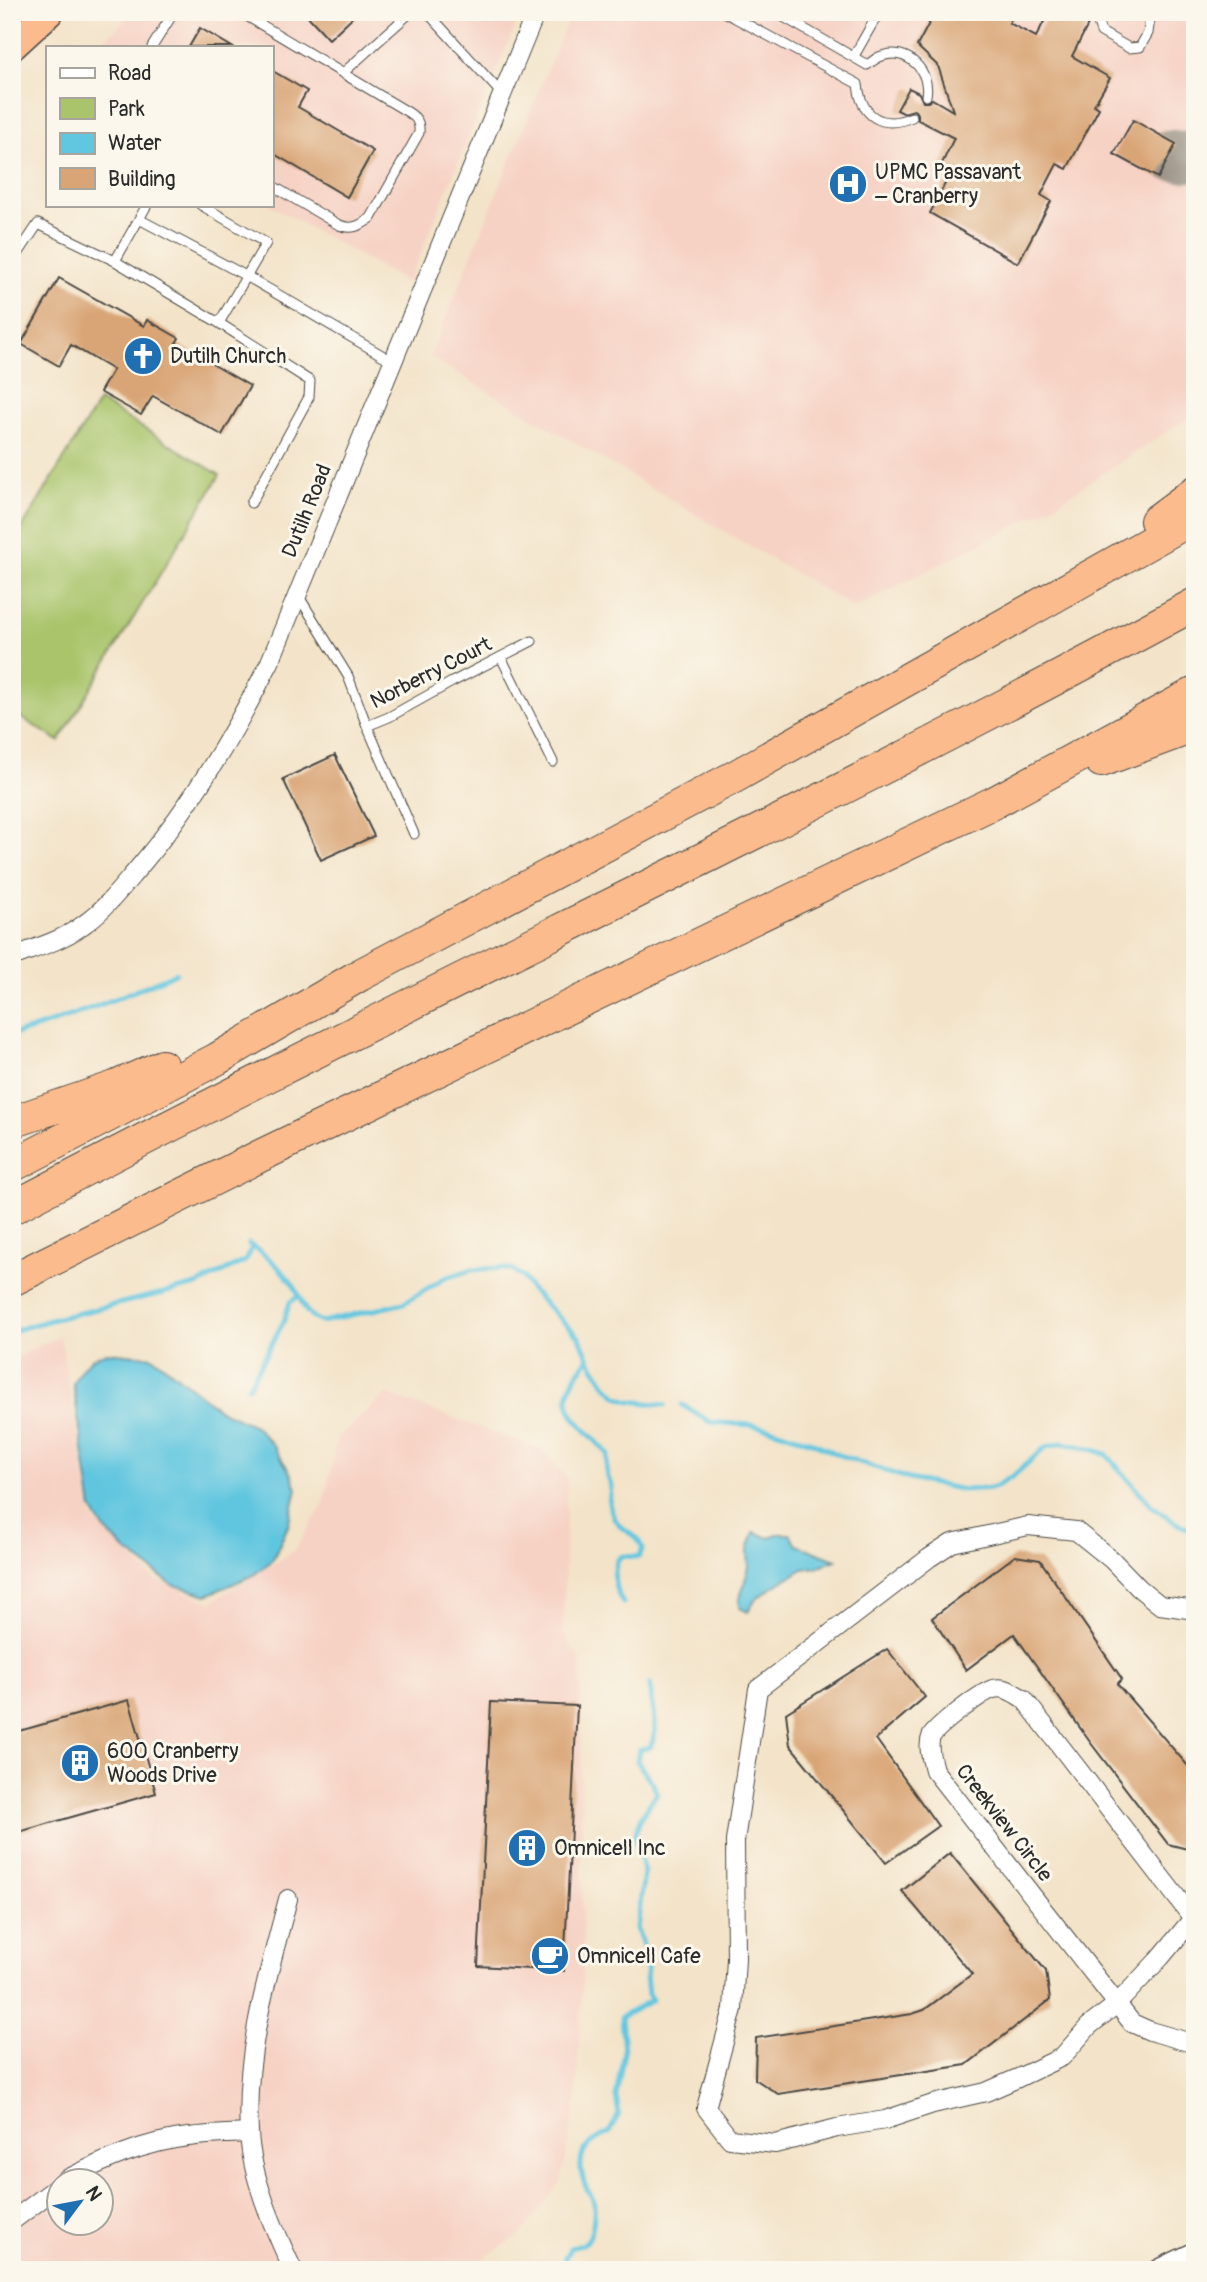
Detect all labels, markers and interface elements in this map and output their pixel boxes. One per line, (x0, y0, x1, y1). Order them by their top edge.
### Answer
legend (46, 46, 273, 206)
text: Road (108, 60, 152, 87)
text: Park (108, 96, 145, 123)
text: Water (108, 130, 162, 157)
place label: UPMC Passavant – Cranberry (874, 159, 1021, 210)
hospital icon: UPMC Passavant – Cranberry (827, 163, 869, 205)
text: Building (108, 166, 175, 193)
church icon: Dutilh Church (122, 335, 164, 377)
place label: Dutilh Church (170, 343, 286, 370)
street label: Dutilh Road (276, 460, 338, 562)
street label: Norberry Court (366, 631, 497, 715)
place label: 600 Cranberry Woods Drive (107, 1738, 239, 1789)
building icon: 600 Cranberry Woods Drive (59, 1742, 101, 1784)
street label: Creekview Circle (950, 1759, 1059, 1888)
building icon: Omnicell Inc (506, 1827, 548, 1869)
place label: Omnicell Inc (554, 1835, 666, 1862)
cafe icon: Omnicell Cafe (529, 1935, 571, 1977)
place label: Omnicell Cafe (577, 1943, 701, 1970)
north arrow (46, 2166, 116, 2236)
text: N (80, 2182, 107, 2205)

